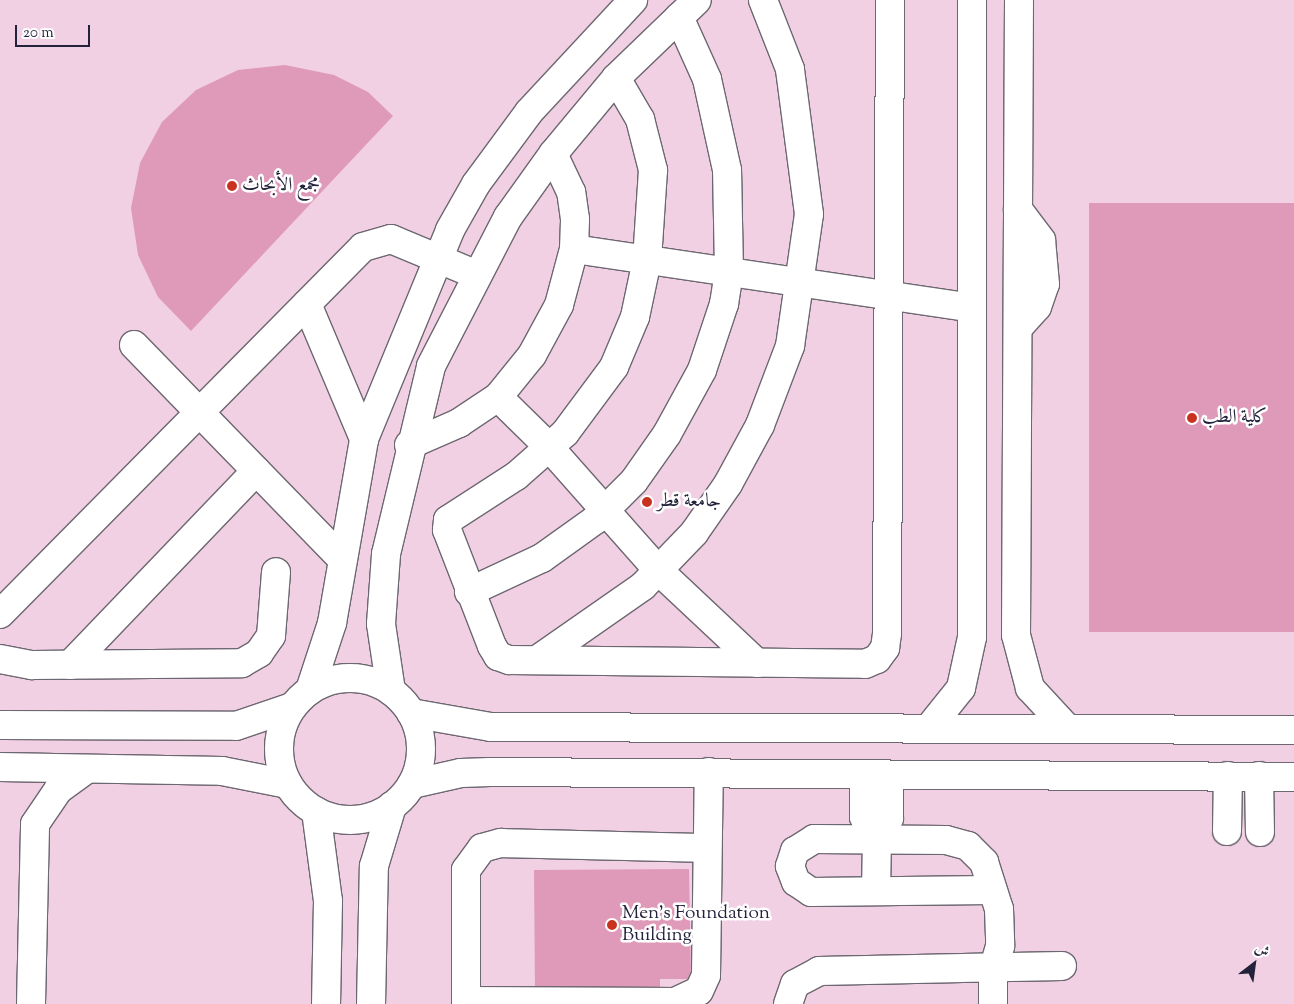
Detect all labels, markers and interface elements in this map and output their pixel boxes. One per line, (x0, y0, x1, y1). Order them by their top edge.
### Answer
scale bar (18, 15, 92, 47)
text: 20 m (23, 23, 54, 44)
place label: مجمع الأبحاث (242, 175, 320, 197)
marker: مجمع الأبحاث (226, 180, 238, 192)
place label: كلية الطب (1202, 407, 1267, 429)
marker: كلية الطب (1186, 412, 1198, 424)
place label: جامعة قطر (657, 491, 721, 513)
marker: جامعة قطر (641, 496, 653, 508)
place label: Men's Foundation Building (622, 903, 770, 947)
marker: Men's Foundation Building (606, 919, 618, 931)
north arrow (1229, 939, 1279, 989)
text: ش (1250, 939, 1273, 963)

